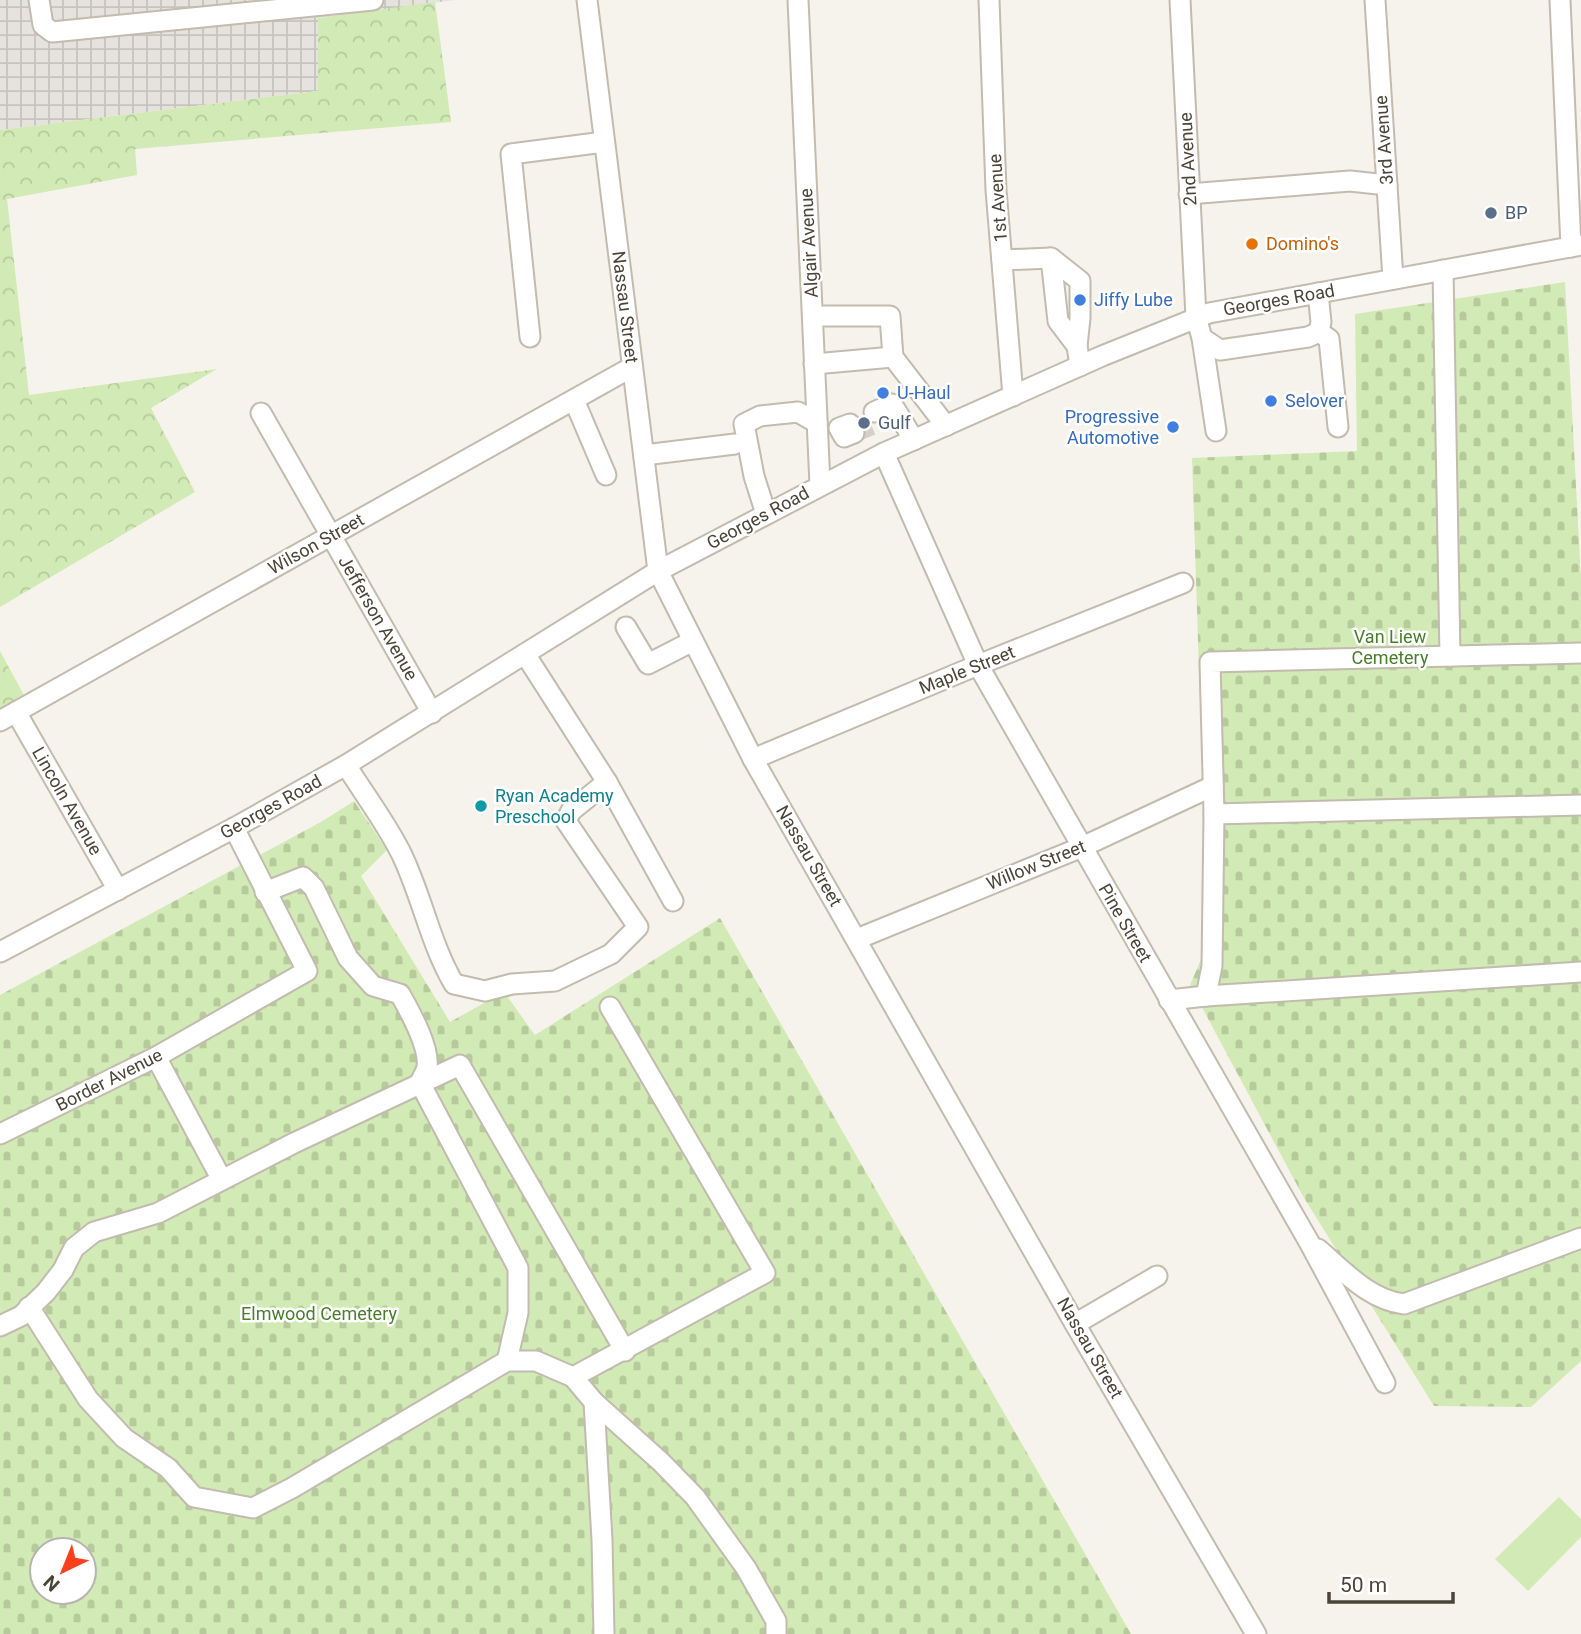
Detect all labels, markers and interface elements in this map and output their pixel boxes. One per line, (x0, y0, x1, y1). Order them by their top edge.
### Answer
street label: 3rd Avenue (1370, 95, 1397, 185)
street label: 2nd Avenue (1175, 112, 1200, 206)
street label: 1st Avenue (984, 153, 1011, 243)
street label: Algair Avenue (795, 188, 822, 298)
place label: BP (1505, 202, 1528, 223)
marker: BP (1483, 205, 1499, 221)
place label: Domino's (1266, 233, 1339, 254)
marker: Domino's (1244, 236, 1260, 252)
street label: Nassau Street (608, 250, 643, 364)
street label: Georges Road (1222, 279, 1336, 320)
place label: Jiffy Lube (1094, 289, 1173, 310)
marker: Jiffy Lube (1072, 292, 1088, 308)
place label: U-Haul (897, 382, 951, 403)
marker: U-Haul (875, 385, 891, 401)
place label: Selover (1285, 390, 1344, 411)
marker: Selover (1263, 393, 1279, 409)
place label: Progressive Automotive (1065, 406, 1159, 448)
place label: Gulf (878, 412, 912, 433)
marker: Gulf (856, 415, 872, 431)
marker: Progressive Automotive (1165, 419, 1181, 435)
street label: Georges Road (703, 482, 812, 553)
street label: Wilson Street (264, 509, 367, 578)
street label: Jefferson Avenue (334, 552, 423, 684)
park label: Van Liew Cemetery (1352, 626, 1429, 668)
street label: Maple Street (916, 641, 1018, 698)
street label: Lincoln Avenue (28, 743, 107, 859)
street label: Georges Road (216, 770, 325, 843)
place label: Ryan Academy Preschool (495, 785, 614, 827)
marker: Ryan Academy Preschool (473, 798, 489, 814)
street label: Nassau Street (772, 802, 847, 910)
street label: Willow Street (983, 835, 1088, 894)
street label: Pine Street (1095, 880, 1156, 966)
street label: Border Avenue (52, 1044, 165, 1115)
street label: Nassau Street (1053, 1294, 1128, 1402)
park label: Elmwood Cemetery (241, 1303, 397, 1324)
north arrow (28, 1536, 98, 1606)
scale bar (1329, 1560, 1453, 1604)
text: N (39, 1570, 64, 1596)
text: 50 m (1340, 1573, 1387, 1597)

